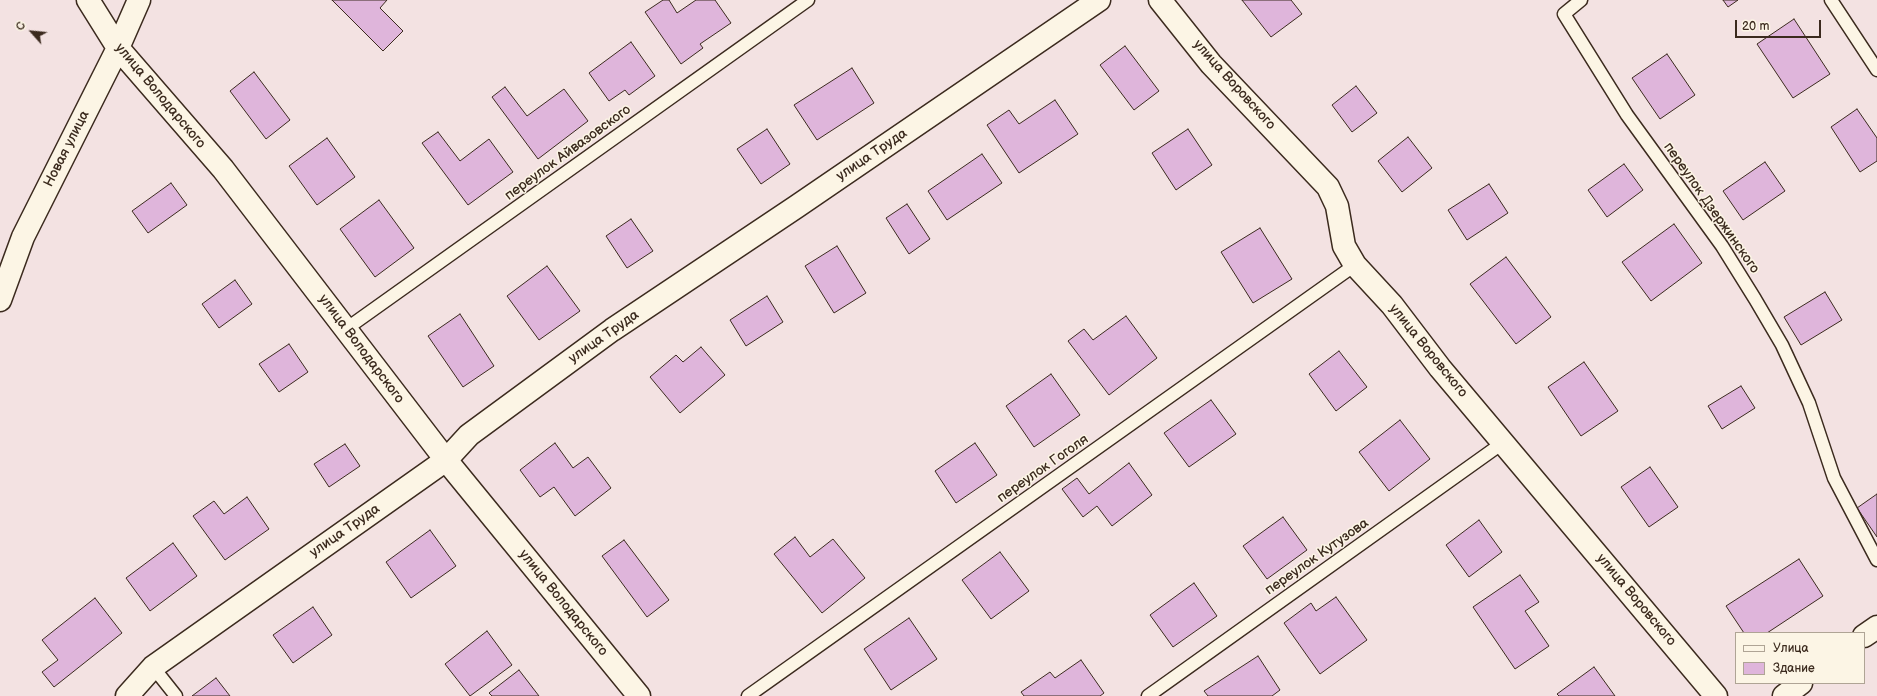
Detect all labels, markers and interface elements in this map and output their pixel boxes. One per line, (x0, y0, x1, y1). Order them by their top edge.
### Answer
north arrow (12, 12, 52, 52)
scale bar (1737, 12, 1823, 38)
text: 20 m (1742, 19, 1769, 34)
text: С (13, 20, 28, 33)
street label: улица Воровского (1189, 37, 1279, 133)
street label: улица Володарского (111, 40, 209, 152)
street label: переулок Айвазовского (502, 102, 634, 204)
street label: Новая улица (41, 108, 93, 190)
street label: улица Труда (833, 125, 911, 185)
street label: переулок Дзержинского (1659, 139, 1763, 277)
street label: улица Володарского (315, 291, 407, 407)
street label: улица Воровского (1385, 301, 1471, 401)
street label: улица Труда (566, 307, 642, 367)
street label: переулок Гоголя (994, 431, 1092, 507)
street label: улица Труда (307, 501, 383, 561)
street label: переулок Кутузова (1262, 515, 1372, 599)
street label: улица Володарского (515, 546, 611, 660)
street label: улица Воровского (1593, 551, 1679, 649)
legend (1735, 632, 1865, 684)
text: Улица (1773, 641, 1809, 656)
text: Здание (1773, 661, 1815, 676)

